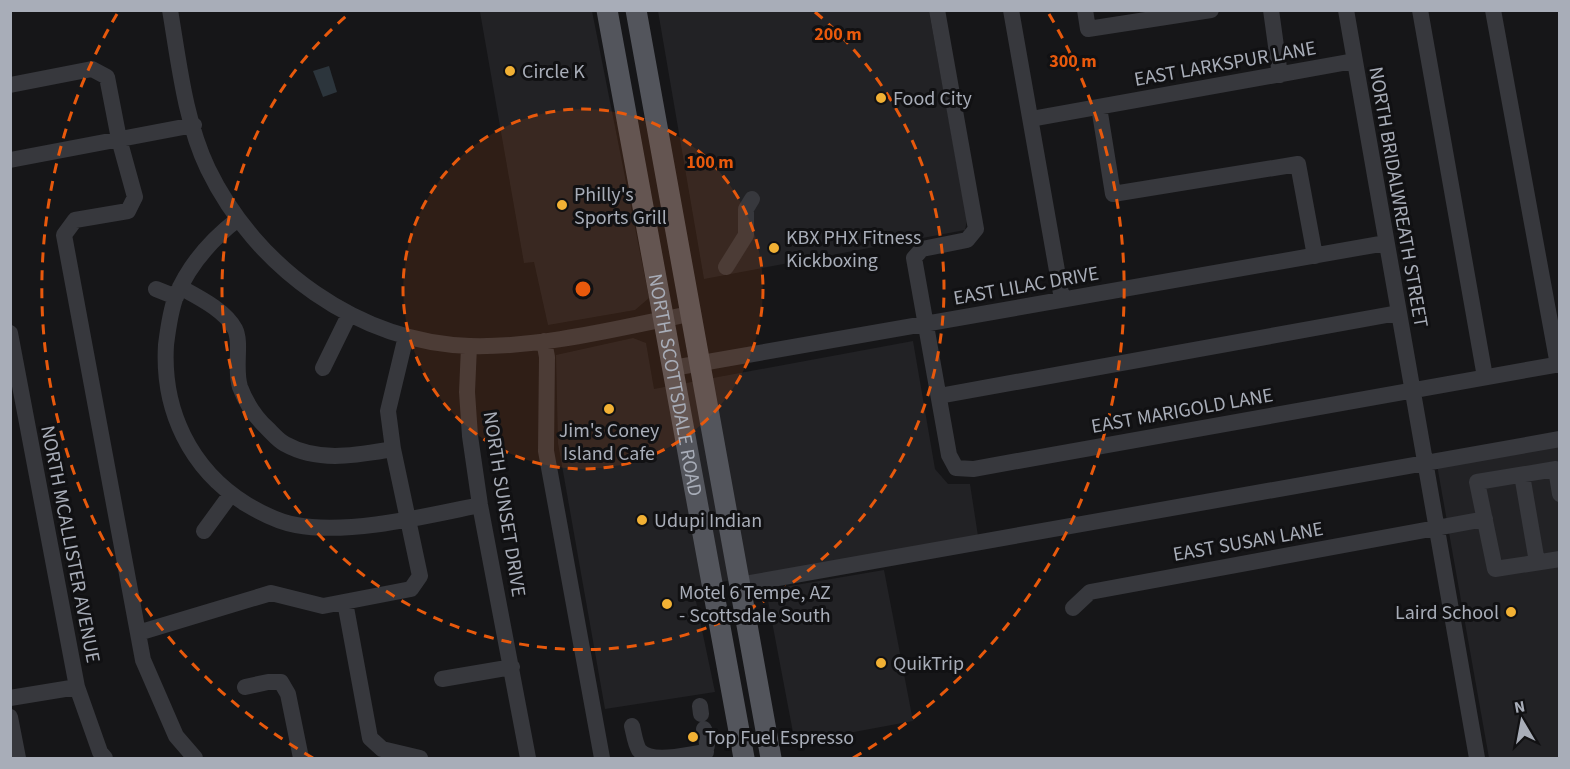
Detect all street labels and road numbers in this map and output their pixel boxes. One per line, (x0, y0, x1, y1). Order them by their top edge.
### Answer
street label: EAST LARKSPUR LANE (1132, 34, 1318, 94)
street label: NORTH BRIDALWREATH STREET (1361, 65, 1435, 330)
street label: EAST LILAC DRIVE (951, 259, 1101, 313)
street label: NORTH SCOTTSDALE ROAD (641, 271, 709, 499)
street label: EAST MARIGOLD LANE (1089, 381, 1275, 441)
street label: NORTH SUNSET DRIVE (476, 409, 532, 599)
street label: NORTH MCALLISTER AVENUE (33, 423, 107, 665)
street label: EAST SUSAN LANE (1171, 515, 1326, 569)

